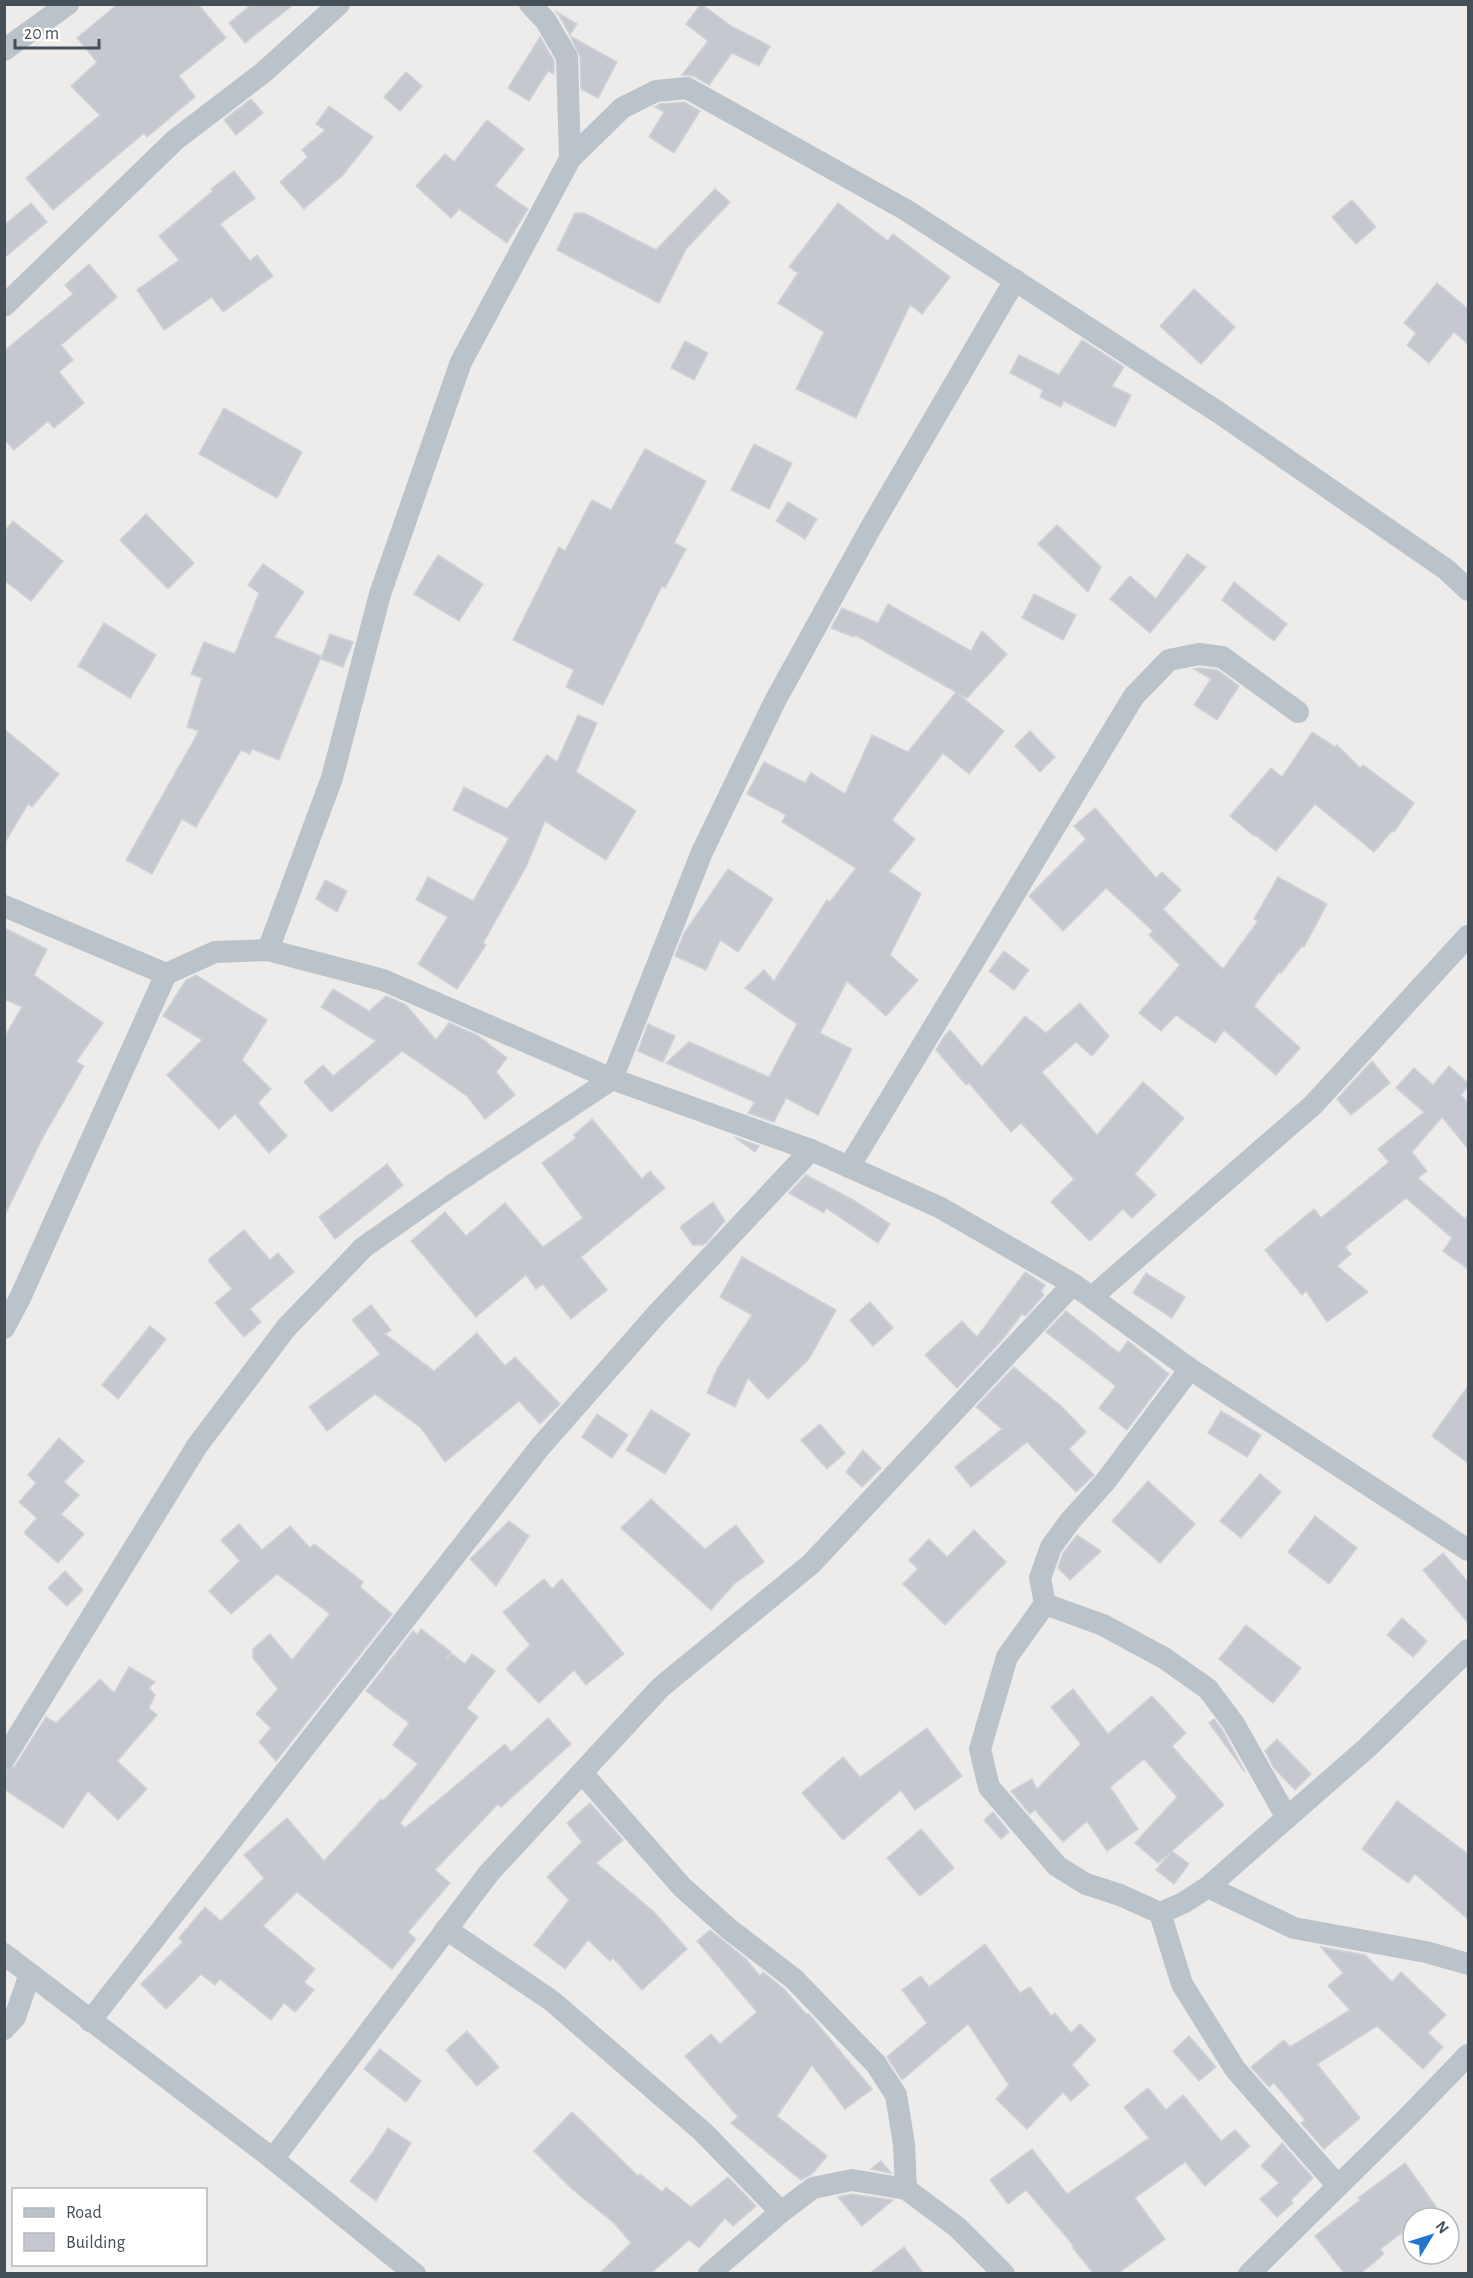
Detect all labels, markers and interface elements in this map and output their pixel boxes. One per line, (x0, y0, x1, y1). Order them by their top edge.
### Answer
scale bar (15, 12, 99, 50)
text: 20 m (24, 25, 59, 43)
legend (12, 2188, 207, 2266)
text: Road (66, 2204, 102, 2222)
north arrow (1401, 2206, 1461, 2266)
text: N (1432, 2218, 1452, 2237)
text: Building (66, 2234, 126, 2252)

